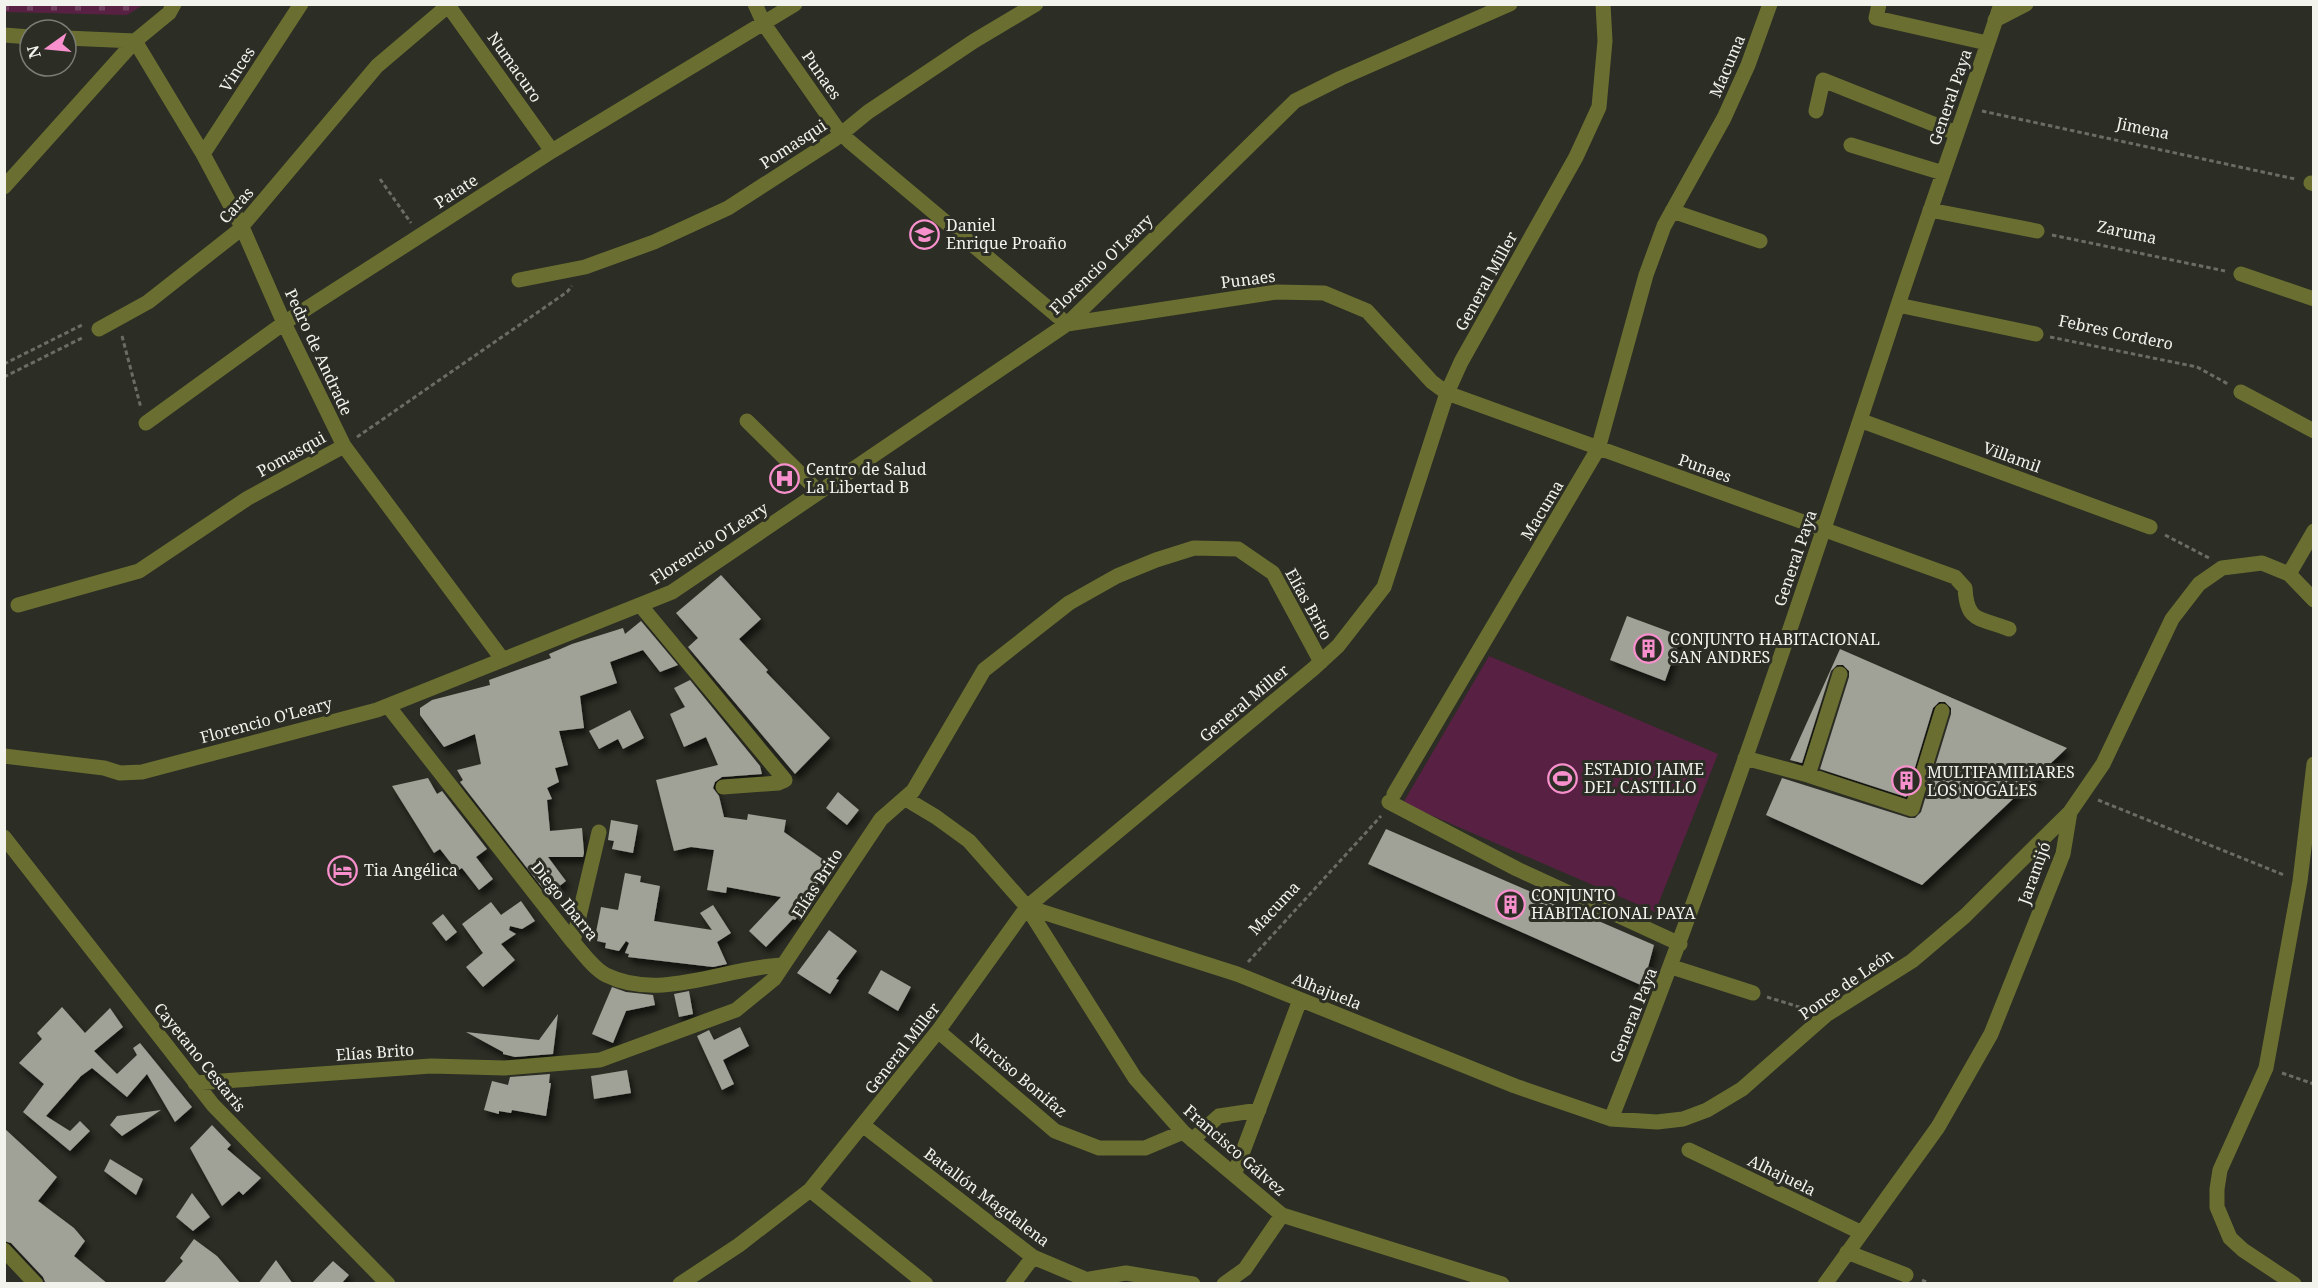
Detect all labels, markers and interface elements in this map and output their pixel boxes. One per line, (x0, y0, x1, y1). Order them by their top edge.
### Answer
north arrow (18, 18, 78, 78)
street label: Numacuro (483, 27, 547, 107)
street label: Macuma (1704, 31, 1750, 101)
street label: Vinces (214, 42, 260, 96)
text: N (21, 43, 46, 61)
street label: Punaes (797, 46, 847, 104)
street label: General Paya (1923, 46, 1977, 148)
street label: Jimena (2113, 111, 2172, 144)
street label: Pomasqui (755, 114, 831, 174)
street label: Patate (430, 169, 482, 213)
street label: Caras (214, 182, 258, 228)
street label: Florencio O'Leary (1044, 208, 1158, 319)
place label: Daniel Enrique Proaño (946, 214, 1067, 254)
street label: Zaruma (2095, 215, 2159, 249)
school or university icon: Daniel Enrique Proaño (909, 218, 941, 250)
street label: General Miller (1450, 227, 1523, 335)
street label: Punaes (1219, 265, 1277, 293)
street label: Pedro de Andrade (280, 285, 358, 419)
street label: Febres Cordero (2057, 309, 2175, 355)
street label: Pomasqui (253, 426, 329, 482)
street label: Villamil (1980, 436, 2044, 478)
street label: Punaes (1675, 448, 1735, 488)
place label: Centro de Salud La Libertad B (806, 458, 927, 498)
hospital icon: Centro de Salud La Libertad B (769, 462, 801, 494)
street label: Macuma (1516, 476, 1568, 544)
street label: Florencio O'Leary (646, 496, 773, 589)
street label: General Paya (1768, 507, 1822, 609)
street label: Elías Brito (1280, 564, 1338, 644)
place label: CONJUNTO HABITACIONAL SAN ANDRES (1670, 628, 1880, 668)
building icon: CONJUNTO HABITACIONAL SAN ANDRES (1633, 632, 1665, 664)
street label: General Miller (1195, 659, 1294, 747)
street label: Florencio O'Leary (198, 692, 335, 748)
place label: ESTADIO JAIME DEL CASTILLO (1584, 758, 1704, 798)
place label: MULTIFAMILIARES LOS NOGALES (1927, 761, 2075, 801)
sports icon: ESTADIO JAIME DEL CASTILLO (1547, 762, 1579, 794)
building icon: MULTIFAMILIARES LOS NOGALES (1890, 765, 1922, 797)
street label: Jaramijó (2012, 839, 2055, 908)
street label: Elías Brito (786, 844, 848, 922)
hotel icon: Tia Angélica (327, 854, 359, 886)
street label: Diego Ibarra (526, 857, 604, 945)
place label: Tia Angélica (364, 859, 458, 881)
street label: Macuma (1243, 876, 1305, 940)
place label: CONJUNTO HABITACIONAL PAYA (1531, 884, 1696, 924)
building icon: CONJUNTO HABITACIONAL PAYA (1494, 888, 1526, 920)
street label: Ponce de León (1794, 943, 1898, 1025)
street label: General Paya (1604, 964, 1662, 1066)
street label: Alhajuela (1289, 967, 1365, 1015)
street label: General Miller (859, 997, 945, 1098)
street label: Cayetano Cestaris (149, 998, 251, 1116)
street label: Narciso Bonifaz (966, 1028, 1072, 1122)
street label: Elías Brito (335, 1038, 415, 1066)
street label: Francisco Gálvez (1179, 1099, 1291, 1201)
street label: Batallón Magdalena (920, 1142, 1054, 1252)
street label: Alhajuela (1744, 1149, 1820, 1201)

